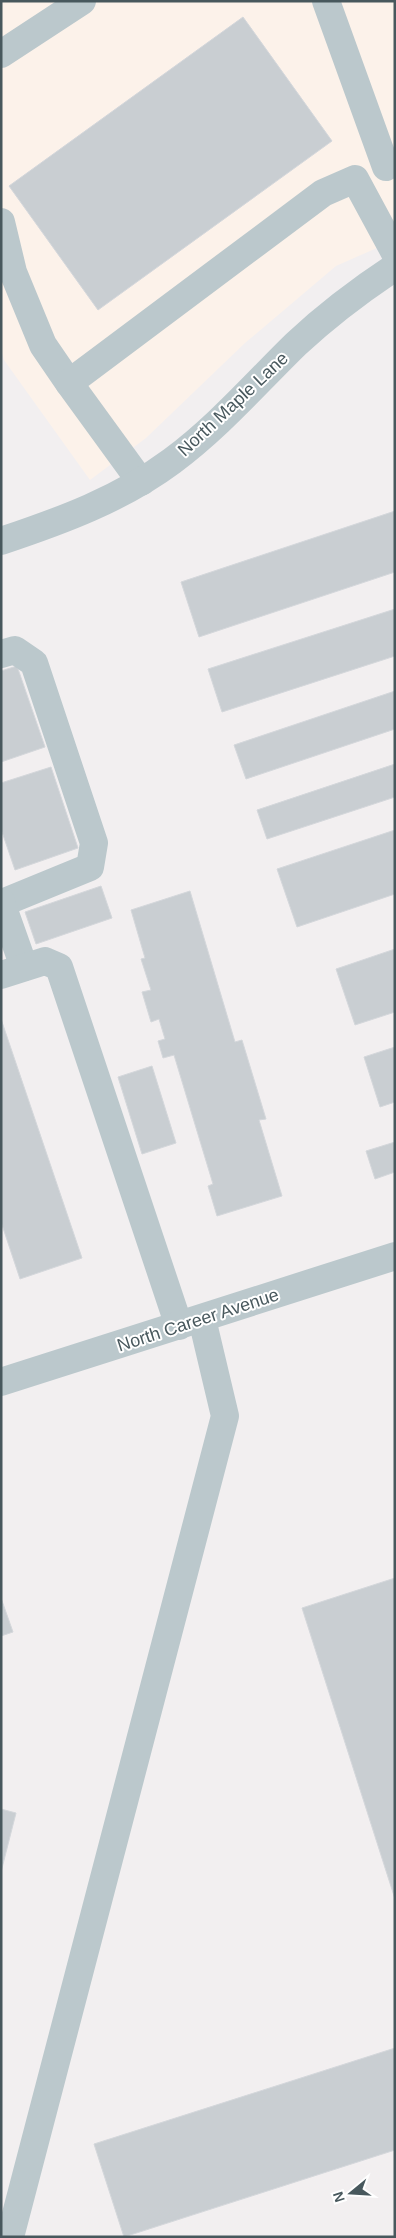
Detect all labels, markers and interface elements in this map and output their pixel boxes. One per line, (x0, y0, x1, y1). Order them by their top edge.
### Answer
street label: North Maple Lane (174, 348, 292, 460)
street label: North Career Avenue (115, 1284, 281, 1356)
north arrow (326, 2168, 376, 2218)
text: N (329, 2190, 348, 2204)

